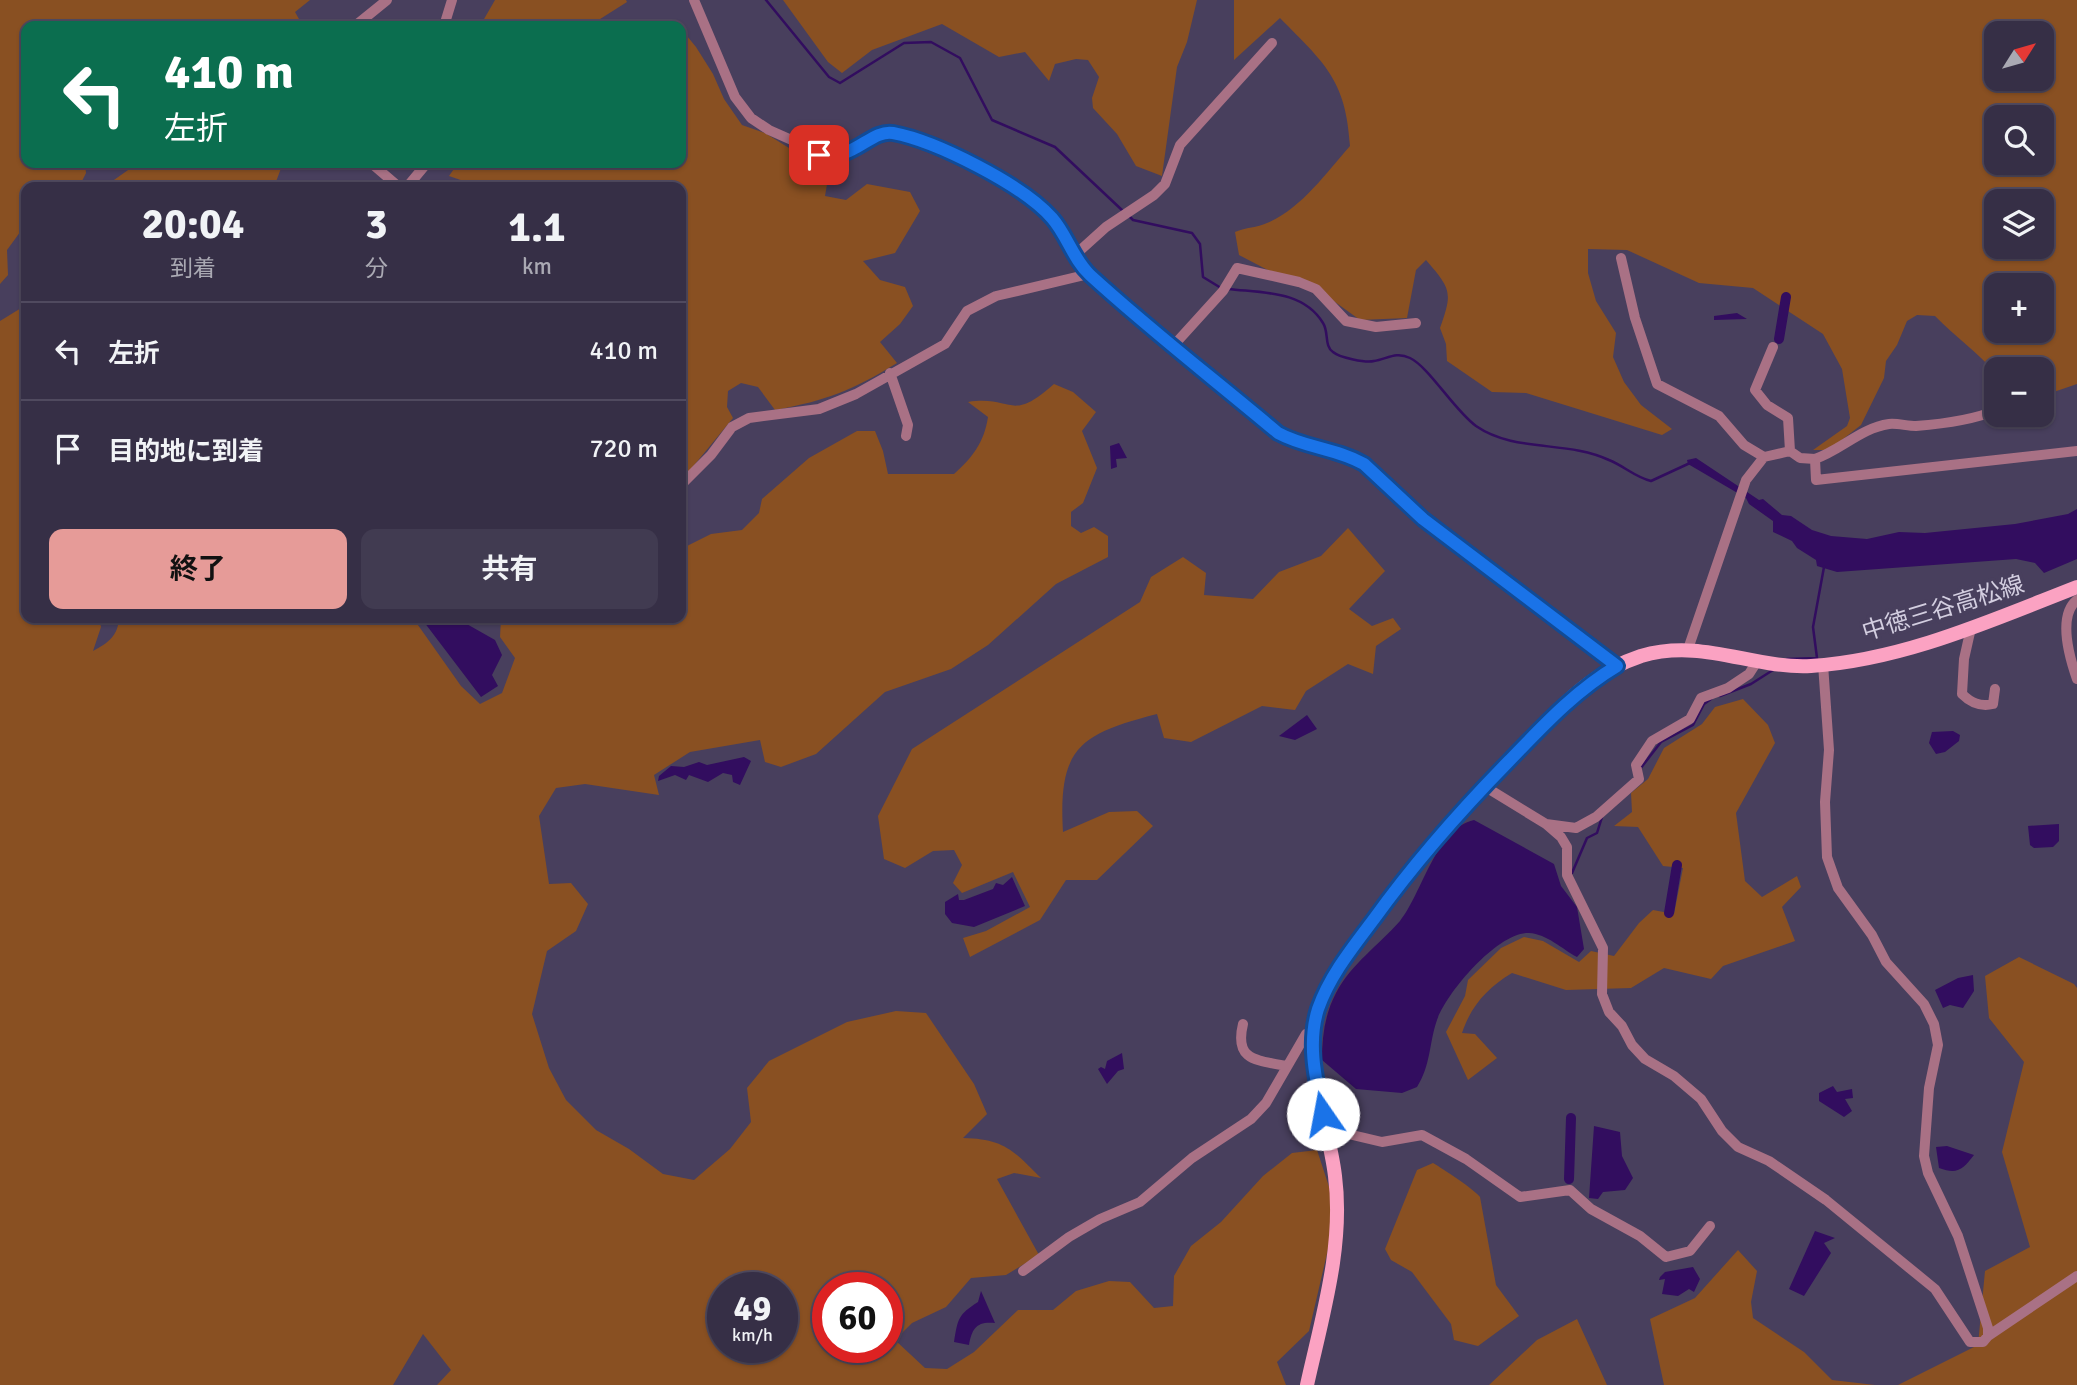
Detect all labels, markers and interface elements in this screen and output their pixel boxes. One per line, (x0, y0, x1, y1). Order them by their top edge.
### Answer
north arrow (1984, 21, 2054, 91)
map controls (1984, 21, 2054, 427)
text: 410 m (164, 42, 294, 102)
icon: left (49, 49, 140, 140)
button: search (1984, 105, 2054, 175)
text: 左折 (164, 109, 228, 148)
pin (789, 125, 849, 185)
icon: arrive (800, 136, 838, 174)
button: layers (1984, 189, 2054, 259)
text: 20:04 (141, 199, 244, 250)
text: 3 (365, 199, 388, 250)
text: 1.1 (508, 202, 566, 253)
text: km (522, 252, 552, 281)
text: 到着 (170, 254, 216, 283)
text: 分 (365, 254, 388, 283)
button: + (1984, 273, 2054, 343)
icon: left (49, 332, 87, 370)
text: 410 m (589, 335, 658, 367)
text: 左折 (108, 338, 160, 370)
button: − (1984, 357, 2054, 427)
icon: arrive (49, 430, 87, 468)
text: 720 m (589, 433, 658, 465)
text: 目的地に到着 (108, 436, 264, 468)
button: 終了 (49, 529, 347, 609)
button: 共有 (361, 529, 658, 609)
street label: 中徳三谷高松線 (1858, 569, 2028, 647)
position arrow (1286, 1077, 1360, 1151)
speed limit sign: 60 (812, 1272, 903, 1363)
text: 49 (734, 1287, 771, 1330)
text: km/h (732, 1324, 773, 1346)

